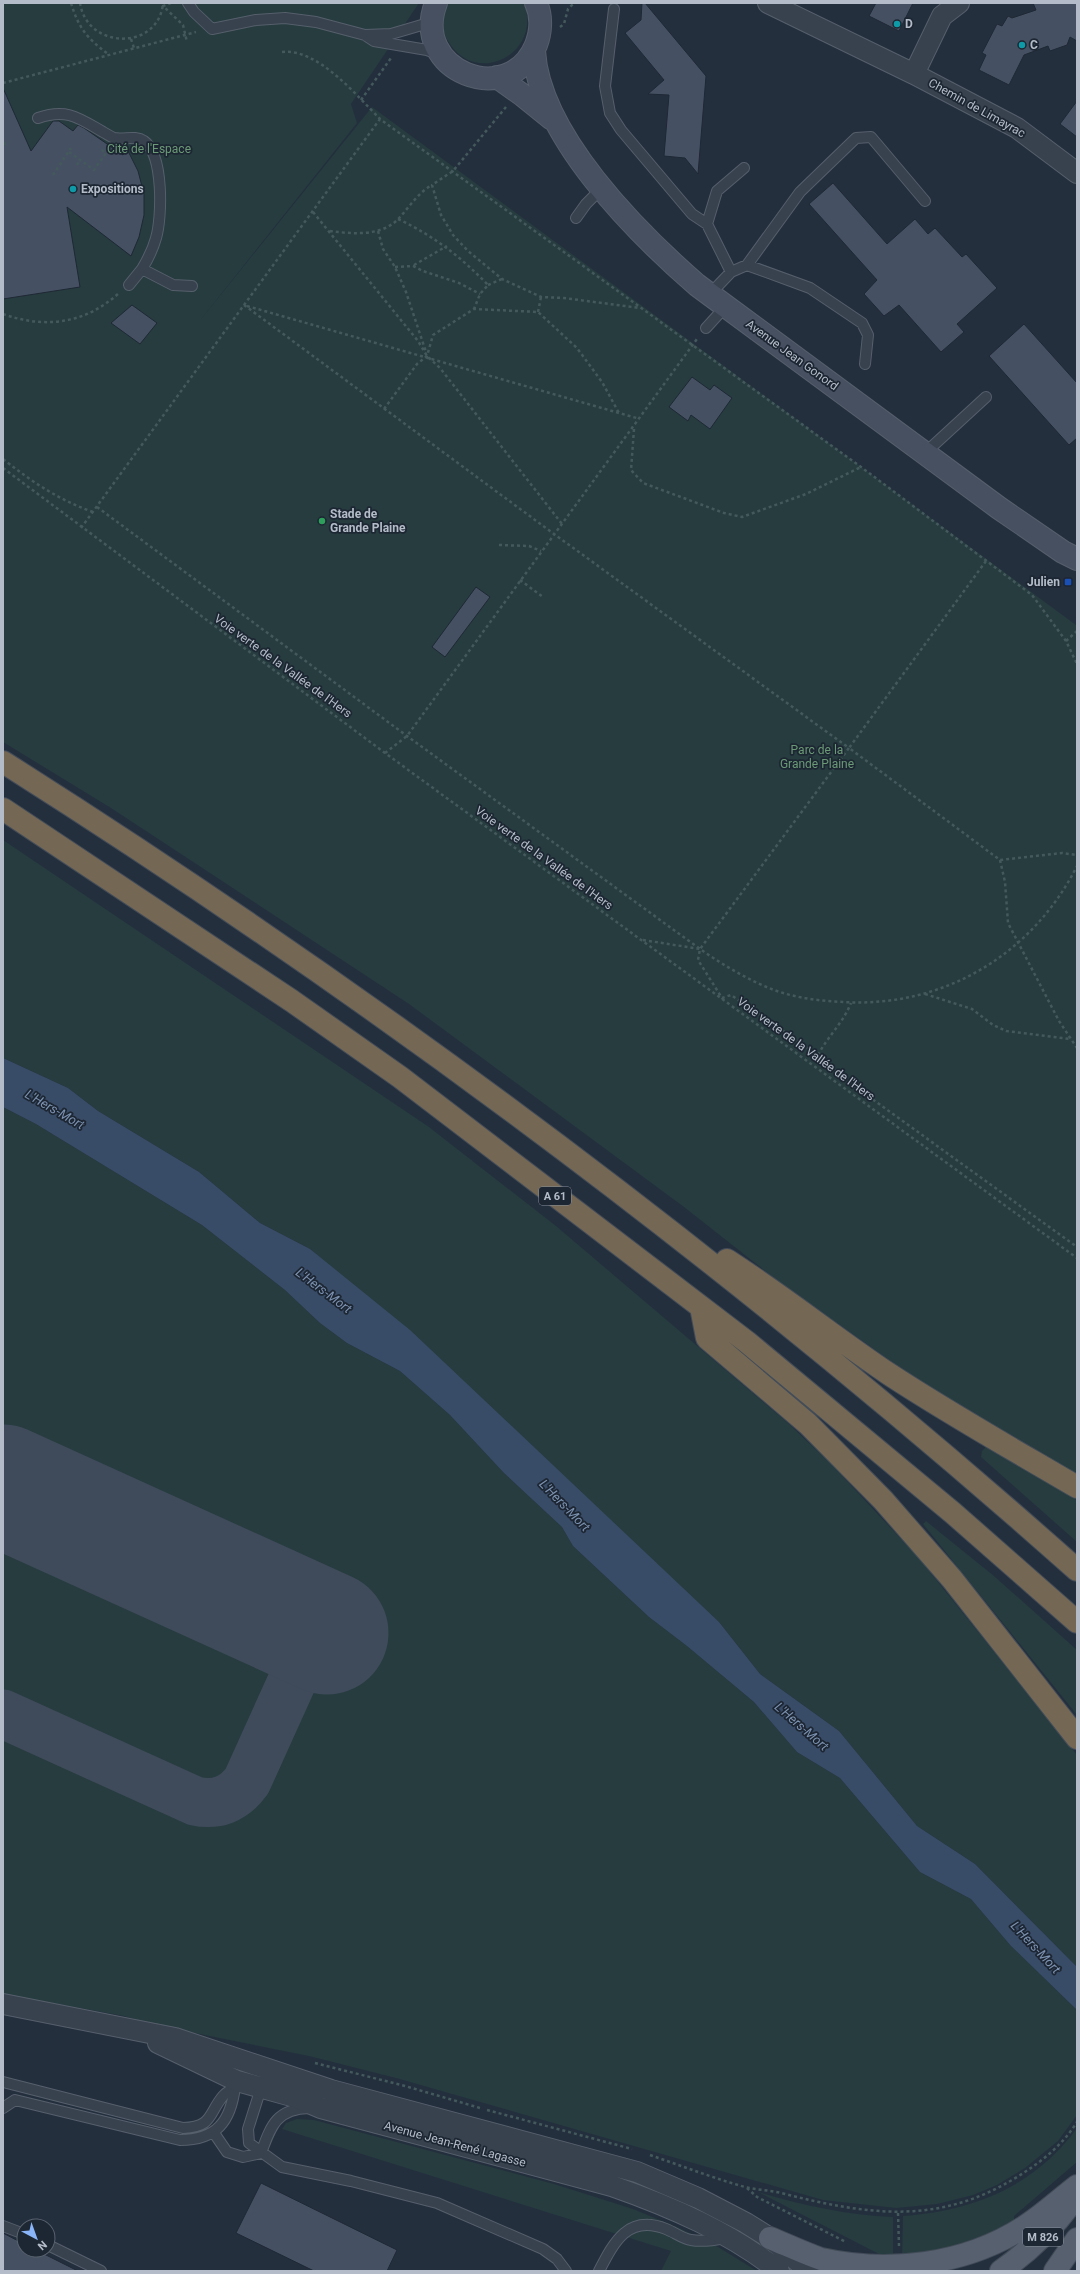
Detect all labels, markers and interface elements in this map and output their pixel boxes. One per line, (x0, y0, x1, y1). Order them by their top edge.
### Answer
place label: D (905, 17, 913, 31)
marker: D (892, 19, 902, 29)
place label: C (1030, 38, 1038, 52)
marker: C (1017, 40, 1027, 50)
street label: Chemin de Limayrac (926, 76, 1028, 140)
park label: Cité de l'Espace (107, 142, 191, 156)
place label: Expositions (81, 182, 144, 196)
marker: Expositions (68, 184, 78, 194)
street label: Avenue Jean Gonord (743, 317, 841, 393)
place label: Stade de Grande Plaine (330, 507, 406, 535)
marker: Stade de Grande Plaine (317, 516, 327, 526)
place label: Julien (1027, 575, 1060, 589)
marker: Julien (1063, 577, 1073, 587)
street label: Voie verte de la Vallée de l'Hers (212, 611, 354, 721)
park label: Parc de la Grande Plaine (780, 743, 854, 771)
street label: Voie verte de la Vallée de l'Hers (473, 803, 615, 913)
street label: Voie verte de la Vallée de l'Hers (735, 994, 877, 1104)
water label: L'Hers-Mort (22, 1086, 88, 1133)
road number: A 61 (539, 1187, 571, 1205)
water label: L'Hers-Mort (293, 1265, 355, 1317)
water label: L'Hers-Mort (536, 1476, 594, 1535)
water label: L'Hers-Mort (772, 1699, 832, 1754)
water label: L'Hers-Mort (1008, 1918, 1064, 1977)
street label: Avenue Jean-René Lagasse (382, 2118, 528, 2170)
north arrow (16, 2218, 56, 2258)
road number: M 826 (1023, 2228, 1063, 2246)
text: N (35, 2238, 49, 2253)

